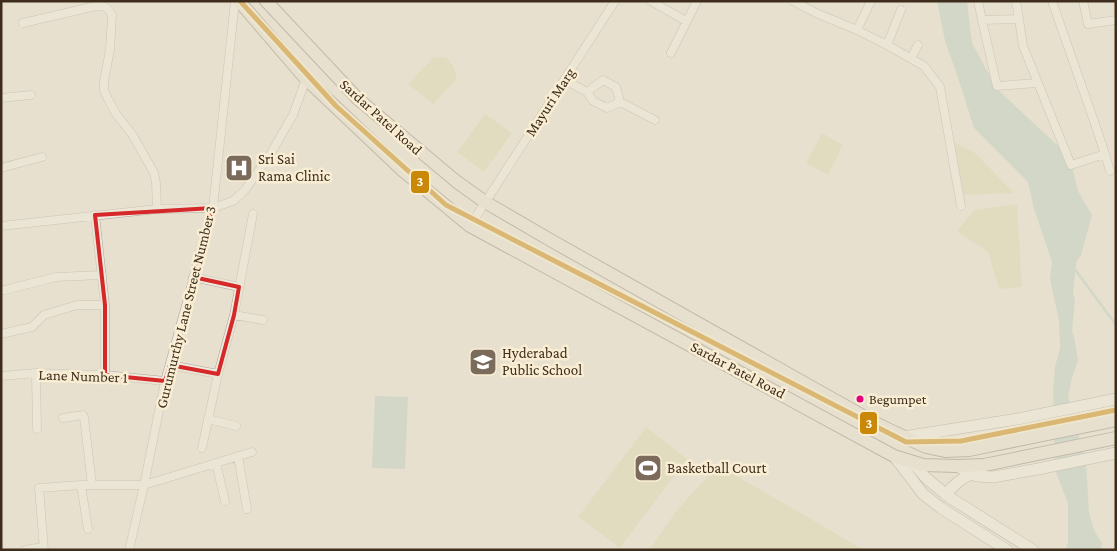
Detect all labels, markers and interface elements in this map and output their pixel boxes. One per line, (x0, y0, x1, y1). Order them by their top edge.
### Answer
street label: Mayuri Marg (522, 65, 579, 140)
street label: Sardar Patel Road (337, 76, 425, 158)
place label: Sri Sai Rama Clinic (258, 151, 331, 184)
hospital icon: Sri Sai Rama Clinic (224, 153, 254, 183)
line badge: 3 (410, 170, 430, 194)
text: 3 (417, 173, 424, 189)
street label: Gurumurthy Lane Street Number 3 (153, 204, 220, 410)
street label: Sardar Patel Road (688, 338, 788, 402)
place label: Hyderabad Public School (502, 345, 582, 378)
school or university icon: Hyderabad Public School (468, 347, 498, 377)
street label: Lane Number 1 (38, 366, 128, 386)
place label: Begumpet (869, 391, 927, 407)
marker: Begumpet (855, 394, 865, 404)
line badge: 3 (859, 411, 878, 435)
text: 3 (866, 415, 873, 431)
sports icon: Basketball Court (633, 453, 663, 483)
place label: Basketball Court (667, 460, 767, 476)

